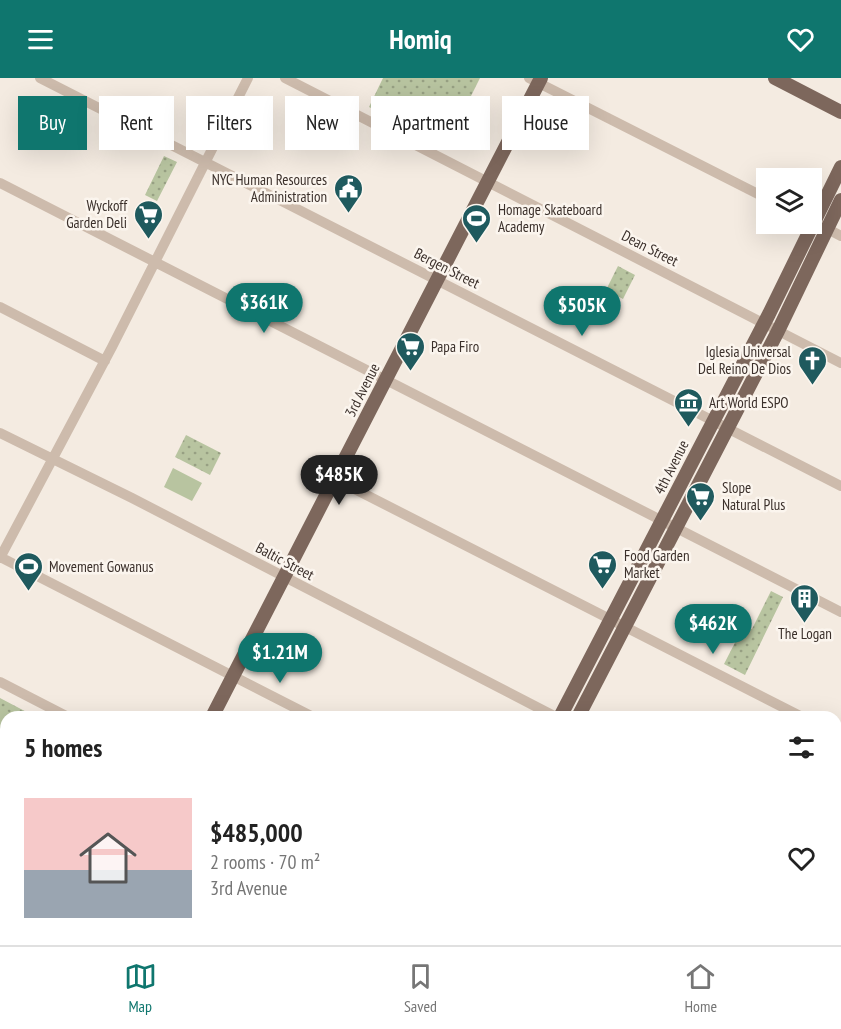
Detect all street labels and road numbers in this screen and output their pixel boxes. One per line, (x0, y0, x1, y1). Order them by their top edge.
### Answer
street label: Dean Street (619, 226, 681, 270)
street label: Bergen Street (411, 243, 483, 293)
street label: 3rd Avenue (340, 360, 384, 420)
street label: 4th Avenue (649, 437, 693, 497)
street label: Baltic Street (253, 538, 317, 584)

